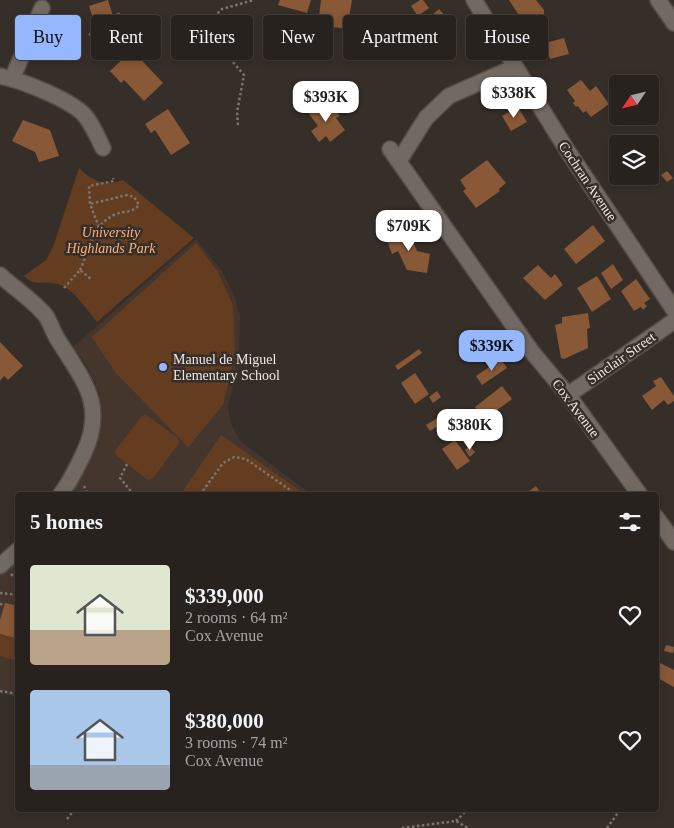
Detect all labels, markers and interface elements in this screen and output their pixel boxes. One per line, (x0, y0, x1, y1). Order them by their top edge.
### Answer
chip: Buy (15, 15, 81, 60)
chip: Rent (91, 15, 161, 60)
chip: Filters (171, 15, 253, 60)
chip: New (263, 15, 333, 60)
chip: Apartment (343, 15, 456, 60)
chip: House (466, 15, 548, 60)
north arrow (609, 75, 659, 125)
map controls (609, 75, 659, 185)
pin: $338K (479, 76, 549, 119)
pin: $393K (291, 80, 361, 123)
text: $338K (492, 84, 536, 101)
text: $393K (304, 88, 348, 105)
button: layers (609, 135, 659, 185)
street label: Cochran Avenue (555, 139, 620, 224)
pin: $709K (374, 210, 444, 252)
text: $709K (387, 217, 431, 234)
park label: University Highlands Park (65, 225, 156, 256)
street label: Sinclair Street (584, 329, 658, 387)
pin: $339K (457, 330, 527, 372)
text: $339K (470, 337, 514, 354)
place label: Manuel de Miguel Elementary School (173, 352, 280, 383)
marker: Manuel de Miguel Elementary School (157, 361, 169, 373)
street label: Cox Avenue (549, 376, 602, 440)
pin: $380K (435, 408, 505, 451)
text: $380K (448, 416, 492, 433)
icon: filters (616, 508, 644, 536)
text: 5 homes (30, 510, 103, 534)
text: $339,000 (185, 584, 264, 608)
icon: home (70, 585, 130, 645)
icon: heart (616, 601, 644, 629)
text: 2 rooms · 64 m² (185, 609, 288, 626)
text: Cox Avenue (185, 627, 263, 644)
text: $380,000 (185, 709, 264, 733)
icon: home (70, 710, 130, 770)
icon: heart (616, 726, 644, 754)
text: 3 rooms · 74 m² (185, 734, 288, 751)
text: Cox Avenue (185, 752, 263, 769)

